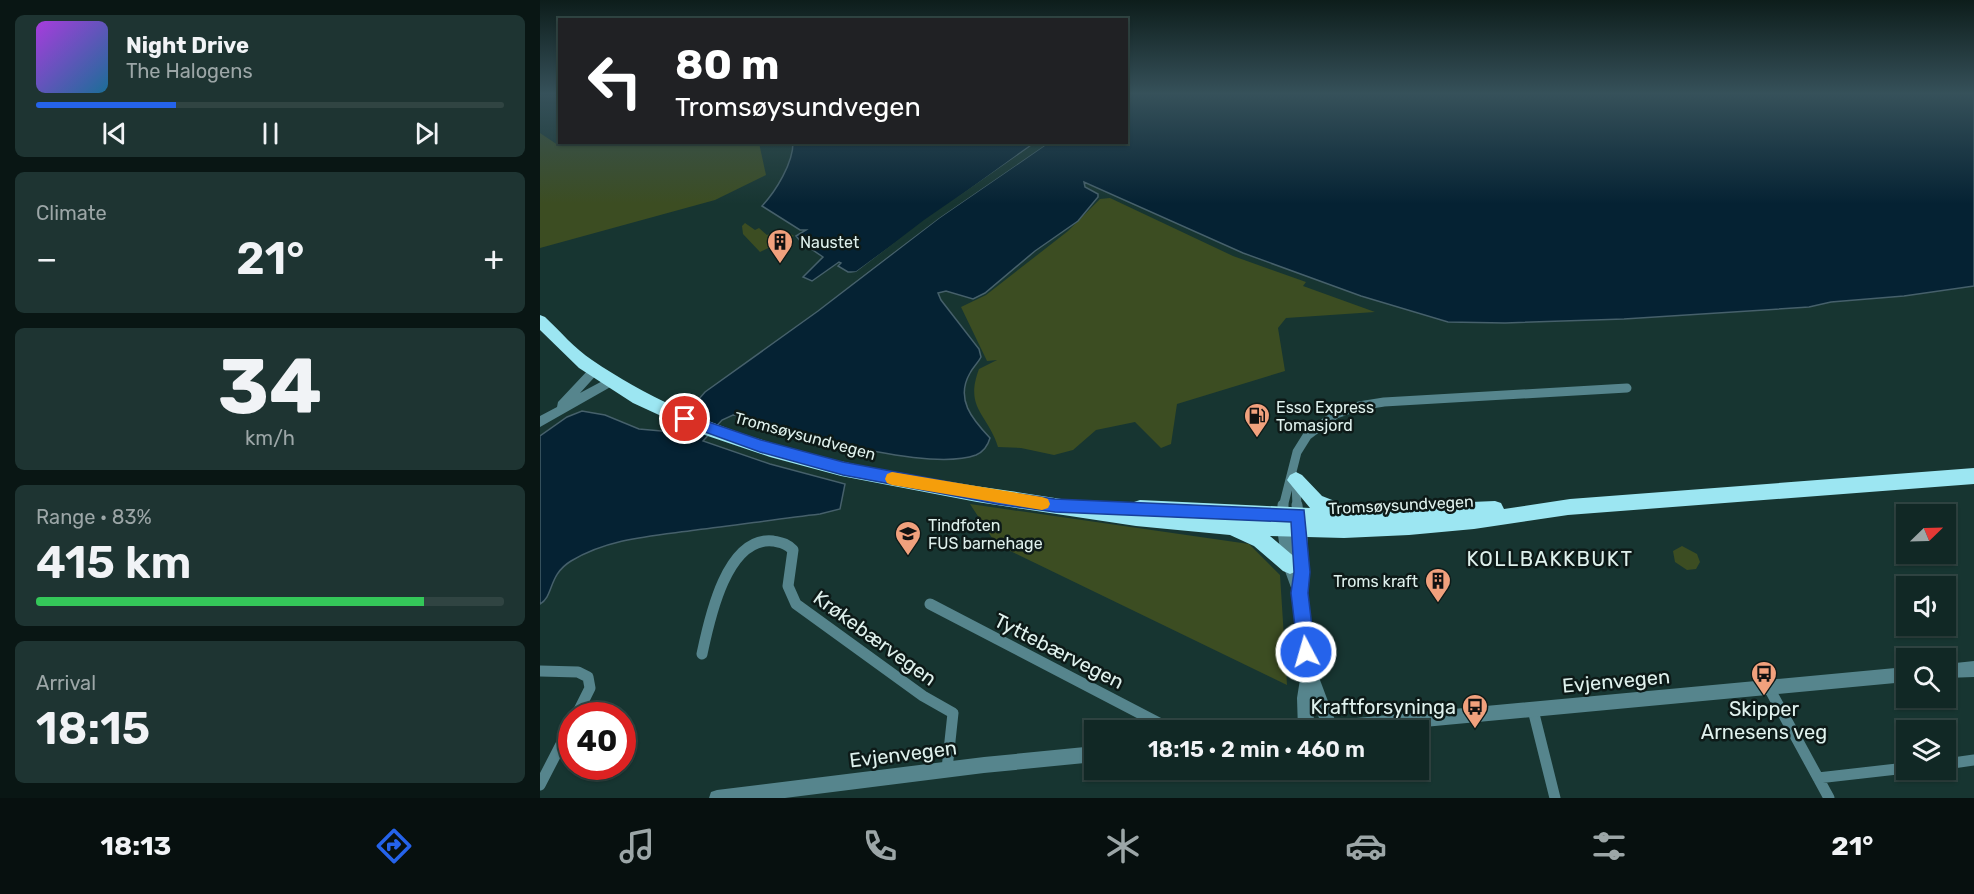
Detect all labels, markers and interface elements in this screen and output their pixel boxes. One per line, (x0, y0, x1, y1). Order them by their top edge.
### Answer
text: Night Drive (126, 32, 249, 59)
text: 80 m (675, 40, 779, 90)
icon: left (576, 42, 654, 120)
text: The Halogens (126, 59, 253, 83)
text: Tromsøysundvegen (675, 91, 921, 123)
icon: previous (98, 117, 131, 150)
icon: pause (254, 117, 287, 150)
icon: next (410, 117, 443, 150)
text: Climate (36, 201, 107, 225)
building icon: Naustet (765, 227, 795, 265)
text: 21° (236, 232, 305, 285)
place label: Naustet (800, 233, 859, 252)
text: − (36, 239, 57, 278)
text: + (483, 239, 504, 278)
text: 34 (218, 340, 322, 433)
pin (659, 393, 710, 444)
place label: Esso Express Tomasjord (1276, 398, 1374, 435)
fuel station icon: Esso Express Tomasjord (1242, 401, 1272, 439)
icon: arrive (668, 402, 701, 435)
street label: Tromsøysundvegen (732, 408, 878, 464)
text: km/h (245, 426, 295, 450)
street label: Tromsøysundvegen (1328, 492, 1474, 518)
north arrow (1896, 504, 1956, 564)
map controls (1896, 504, 1956, 780)
text: Range · 83% (36, 505, 152, 529)
place label: Tindfoten FUS barnehage (928, 516, 1043, 553)
school or university icon: Tindfoten FUS barnehage (893, 519, 923, 557)
text: 415 km (36, 536, 191, 589)
district label: KOLLBAKKBUKT (1467, 547, 1633, 571)
building icon: Troms kraft (1423, 566, 1453, 604)
place label: Troms kraft (1333, 572, 1418, 591)
button: sound (1896, 576, 1956, 636)
street label: Krøkebærvegen (809, 585, 941, 691)
street label: Tyttebærvegen (990, 608, 1128, 694)
position arrow (1274, 620, 1338, 684)
button: search (1896, 648, 1956, 708)
bus stop icon: Skipper Arnesens veg (1749, 659, 1779, 697)
street label: Evjenvegen (1561, 664, 1671, 698)
text: Arrival (36, 671, 96, 695)
bus stop icon: Kraftforsyninga (1460, 692, 1490, 730)
place label: Kraftforsyninga (1311, 695, 1456, 719)
place label: Skipper Arnesens veg (1701, 697, 1827, 744)
text: 18:15 (36, 702, 150, 755)
speed limit sign: 40 (558, 702, 636, 780)
button: layers (1896, 720, 1956, 780)
street label: Evjenvegen (848, 735, 958, 773)
text: 18:15 · 2 min · 460 m (1148, 736, 1365, 763)
icon: directions (373, 825, 415, 867)
icon: music (616, 825, 658, 867)
icon: phone (859, 825, 901, 867)
icon: climate (1102, 825, 1144, 867)
icon: car (1345, 825, 1387, 867)
icon: filters (1588, 825, 1630, 867)
text: 18:13 (101, 830, 171, 862)
text: 21° (1831, 830, 1873, 862)

